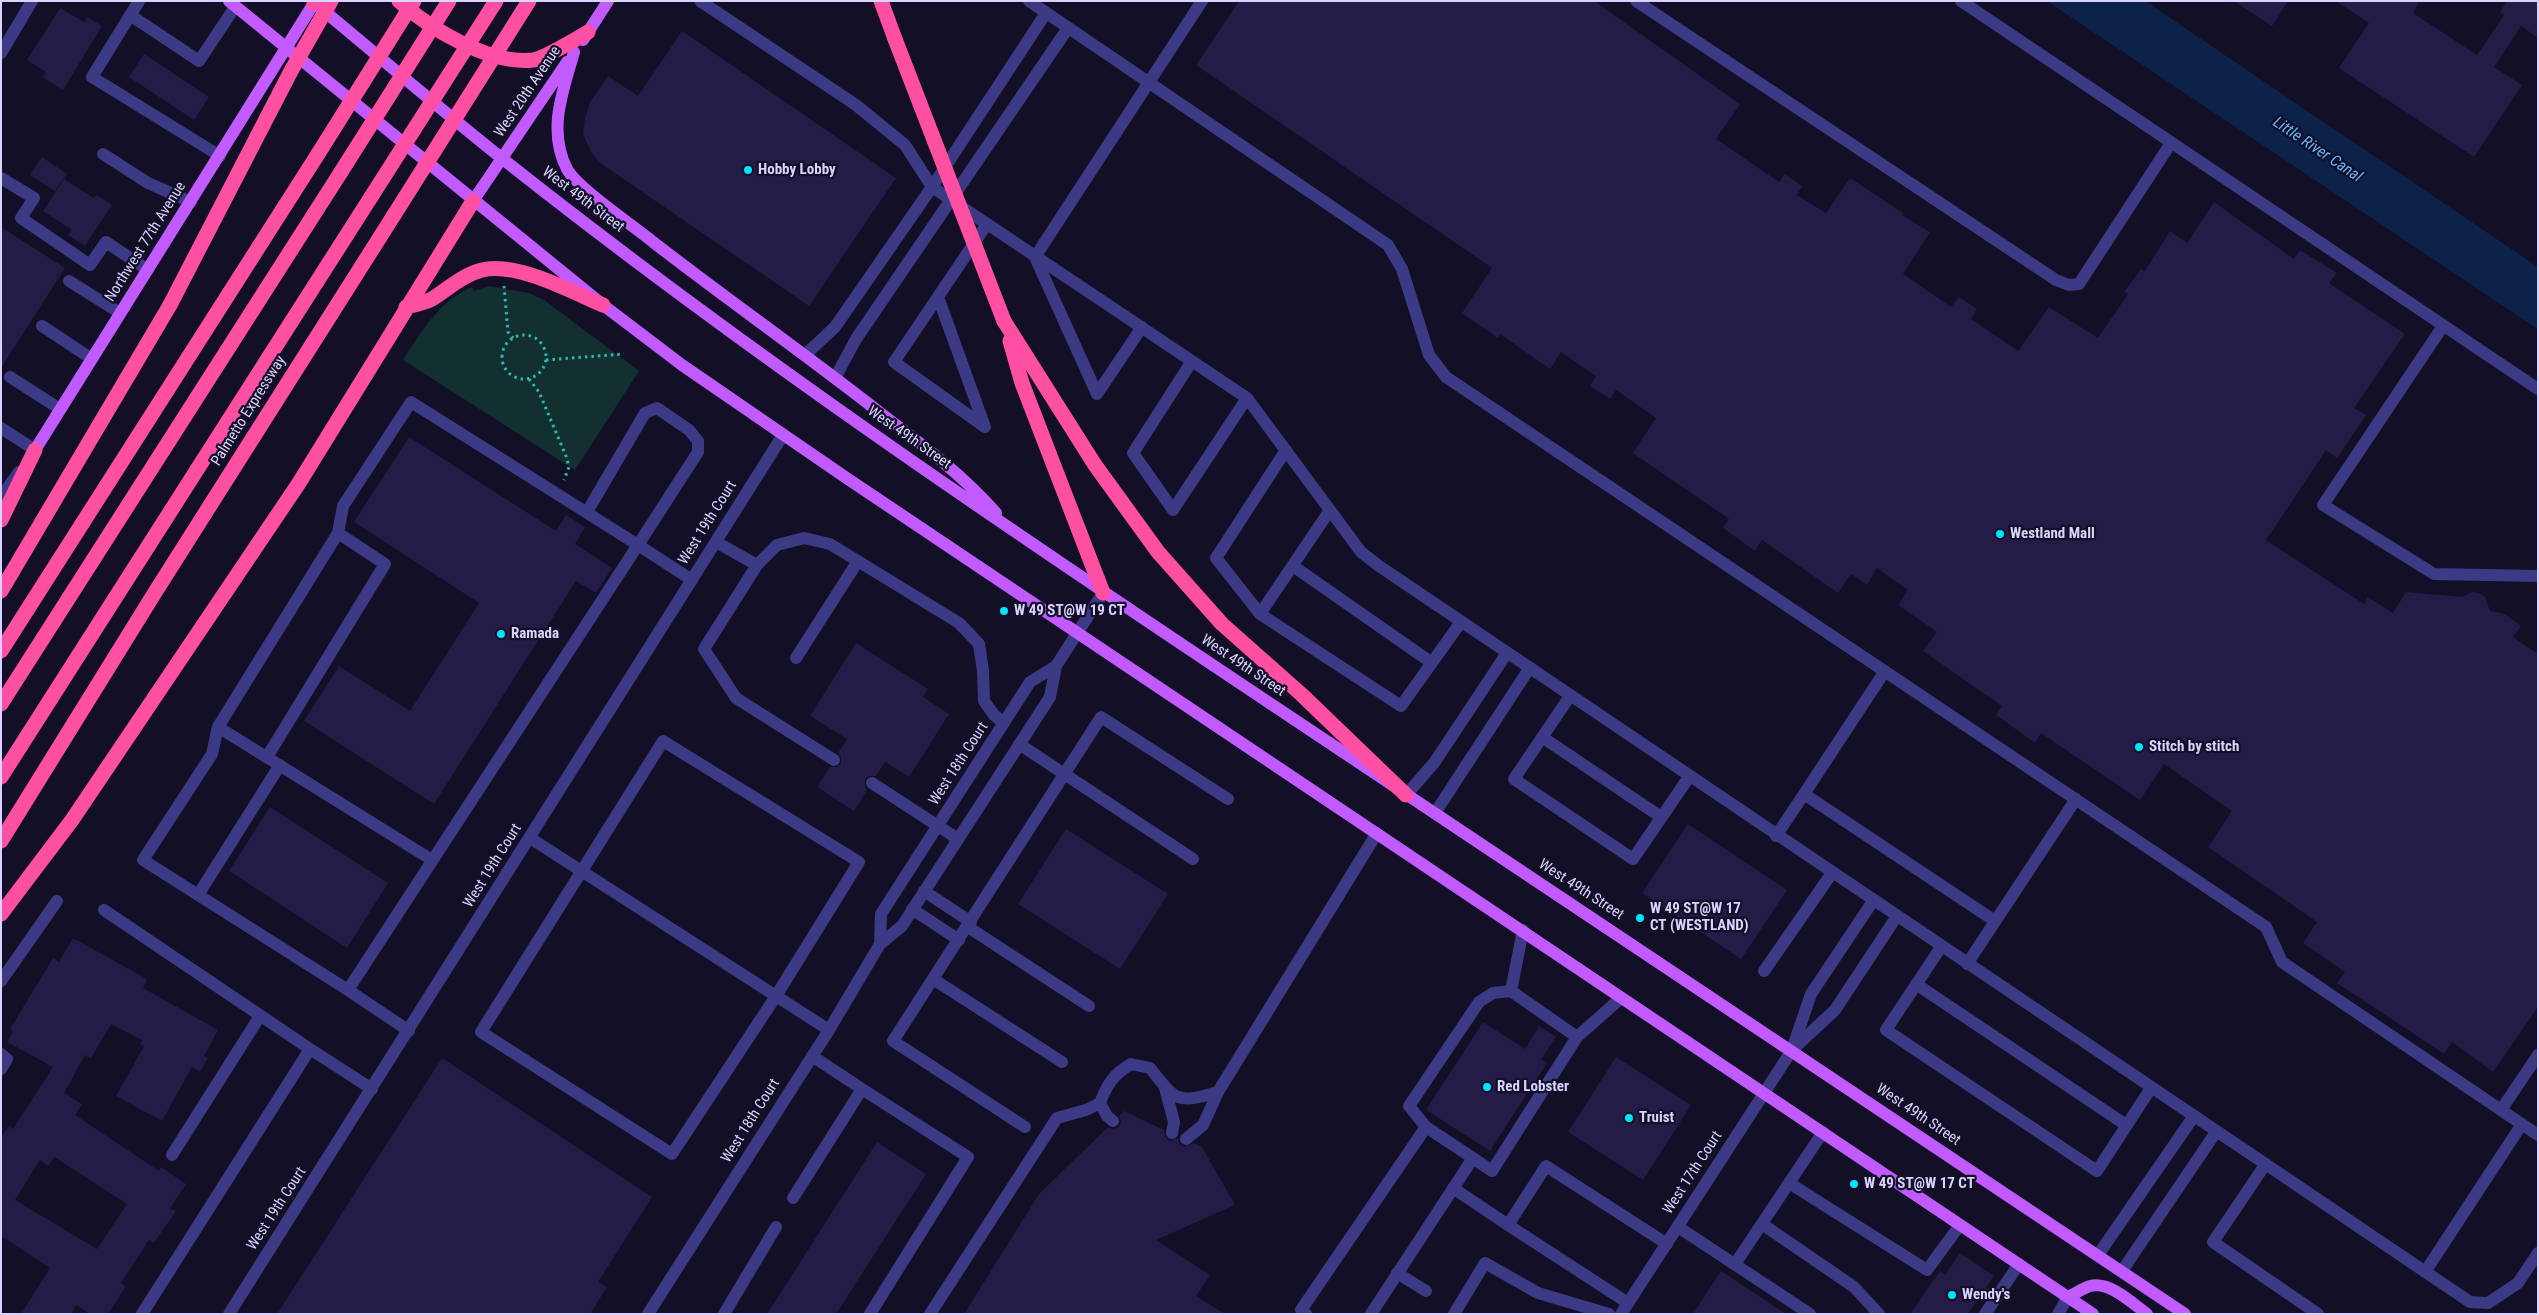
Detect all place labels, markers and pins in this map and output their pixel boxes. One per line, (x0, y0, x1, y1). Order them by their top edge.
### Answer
place label: Hobby Lobby (758, 161, 836, 179)
marker: Hobby Lobby (742, 164, 754, 176)
place label: Westland Mall (2010, 525, 2095, 543)
marker: Westland Mall (1994, 528, 2006, 540)
place label: W 49 ST@W 19 CT (1014, 602, 1125, 620)
marker: W 49 ST@W 19 CT (998, 605, 1010, 617)
place label: Ramada (511, 625, 559, 643)
marker: Ramada (495, 628, 507, 640)
place label: Stitch by stitch (2149, 738, 2239, 756)
marker: Stitch by stitch (2133, 741, 2145, 753)
place label: W 49 ST@W 17 CT (WESTLAND) (1650, 900, 1749, 935)
marker: W 49 ST@W 17 CT (WESTLAND) (1634, 912, 1646, 924)
place label: Red Lobster (1497, 1078, 1569, 1096)
marker: Red Lobster (1481, 1081, 1493, 1093)
place label: Truist (1639, 1109, 1674, 1127)
marker: Truist (1623, 1112, 1635, 1124)
place label: W 49 ST@W 17 CT (1864, 1175, 1975, 1193)
marker: W 49 ST@W 17 CT (1848, 1178, 1860, 1190)
place label: Wendy's (1962, 1286, 2010, 1304)
marker: Wendy's (1946, 1289, 1958, 1301)

